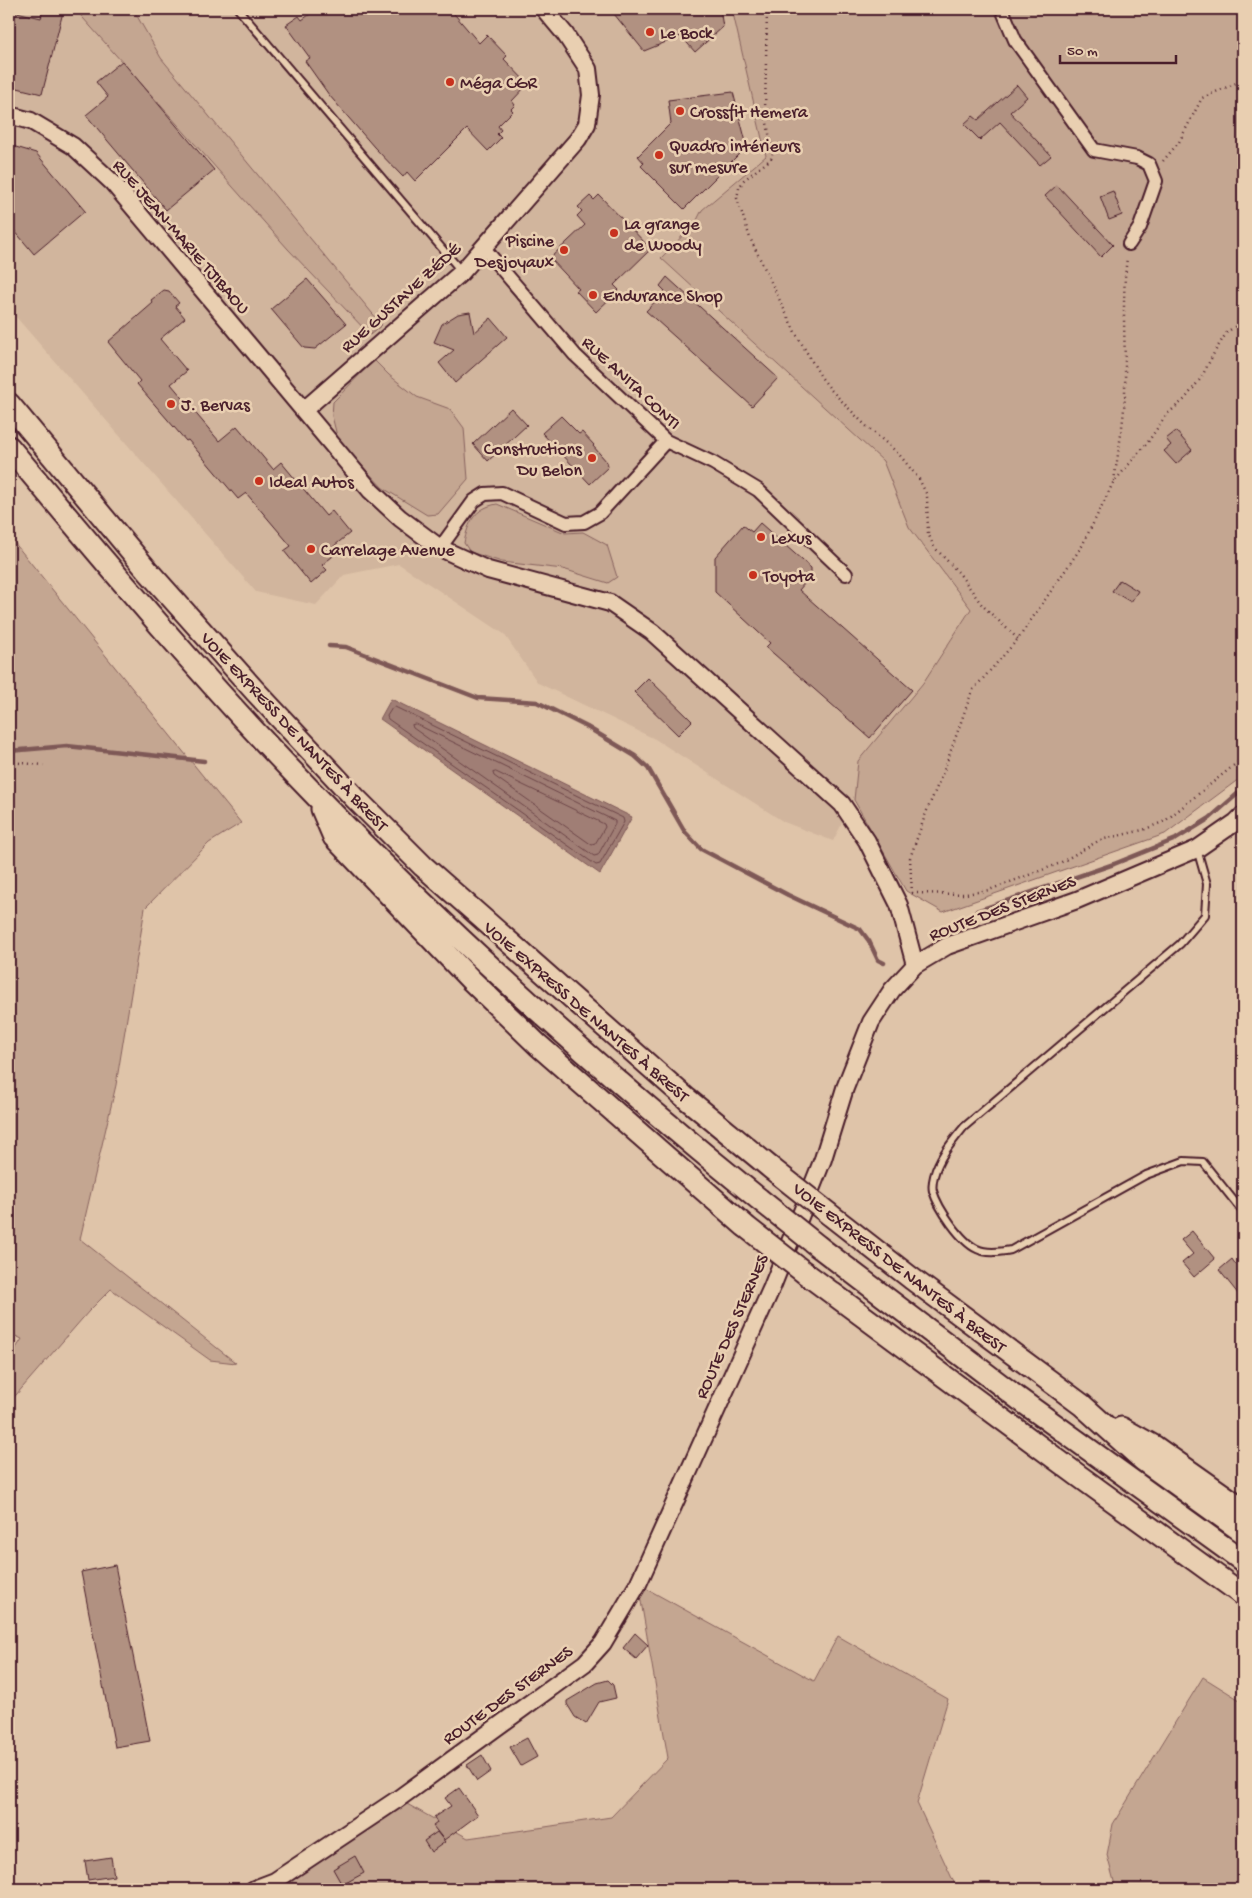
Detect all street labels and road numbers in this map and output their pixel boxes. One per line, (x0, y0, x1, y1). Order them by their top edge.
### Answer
street label: RUE JEAN-MARIE TJIBAOU (107, 156, 253, 319)
street label: RUE GUSTAVE ZÉDÉ (337, 239, 467, 358)
street label: RUE ANITA CONTI (577, 333, 684, 435)
street label: VOIE EXPRESS DE NANTES À BREST (194, 627, 393, 838)
street label: ROUTE DES STERNES (926, 871, 1080, 947)
street label: VOIE EXPRESS DE NANTES À BREST (478, 917, 694, 1108)
street label: VOIE EXPRESS DE NANTES À BREST (787, 1178, 1011, 1359)
street label: ROUTE DES STERNES (692, 1251, 775, 1402)
street label: ROUTE DES STERNES (439, 1641, 578, 1750)

